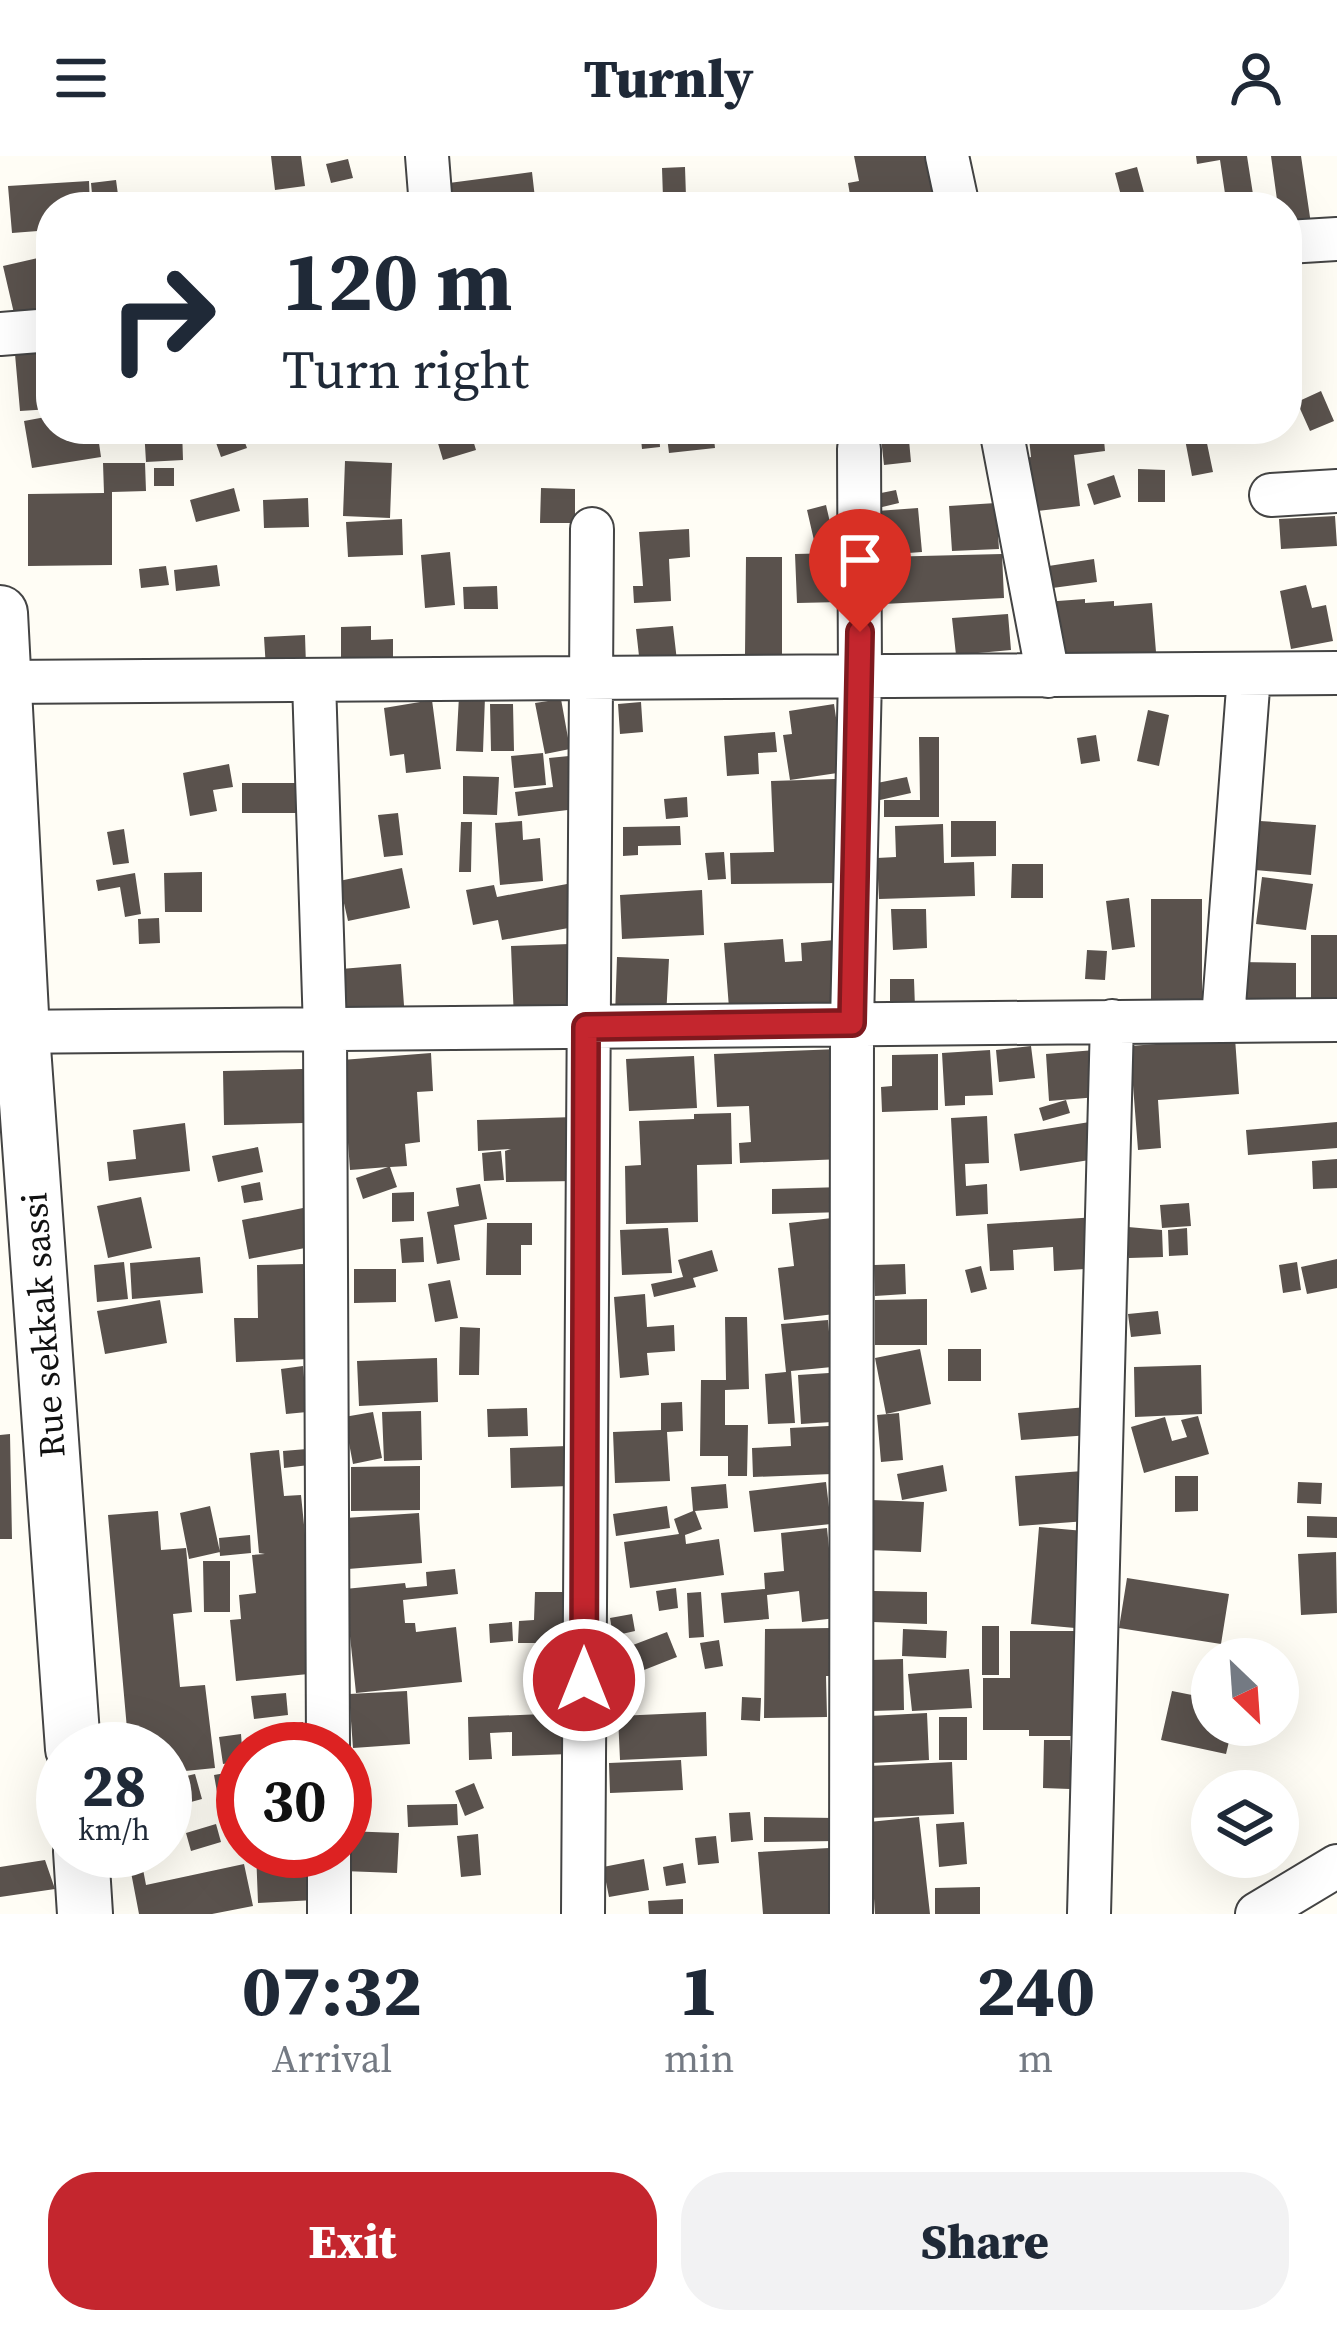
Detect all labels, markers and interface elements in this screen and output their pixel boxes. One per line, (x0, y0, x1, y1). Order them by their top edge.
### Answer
text: Turnly (584, 41, 753, 115)
icon: menu (48, 45, 114, 111)
icon: person (1223, 45, 1289, 111)
text: 120 m (282, 223, 513, 338)
icon: right (84, 240, 240, 396)
text: Turn right (282, 332, 529, 406)
pin (809, 509, 911, 632)
icon: arrive (827, 527, 893, 593)
street label: Rue sekkak sassi (9, 1191, 77, 1459)
position arrow (521, 1617, 647, 1743)
north arrow (1191, 1638, 1299, 1746)
map controls (1191, 1638, 1299, 1878)
speed limit sign: 30 (216, 1722, 372, 1878)
text: 28 (81, 1744, 147, 1826)
button: layers (1191, 1770, 1299, 1878)
text: km/h (78, 1809, 150, 1850)
text: 07:32 (242, 1940, 422, 2039)
text: 1 (679, 1940, 719, 2039)
text: 240 (976, 1940, 1095, 2039)
text: Arrival (272, 2032, 392, 2085)
text: min (664, 2032, 734, 2085)
text: m (1018, 2032, 1053, 2085)
button: Exit (48, 2172, 657, 2310)
button: Share (681, 2172, 1289, 2310)

